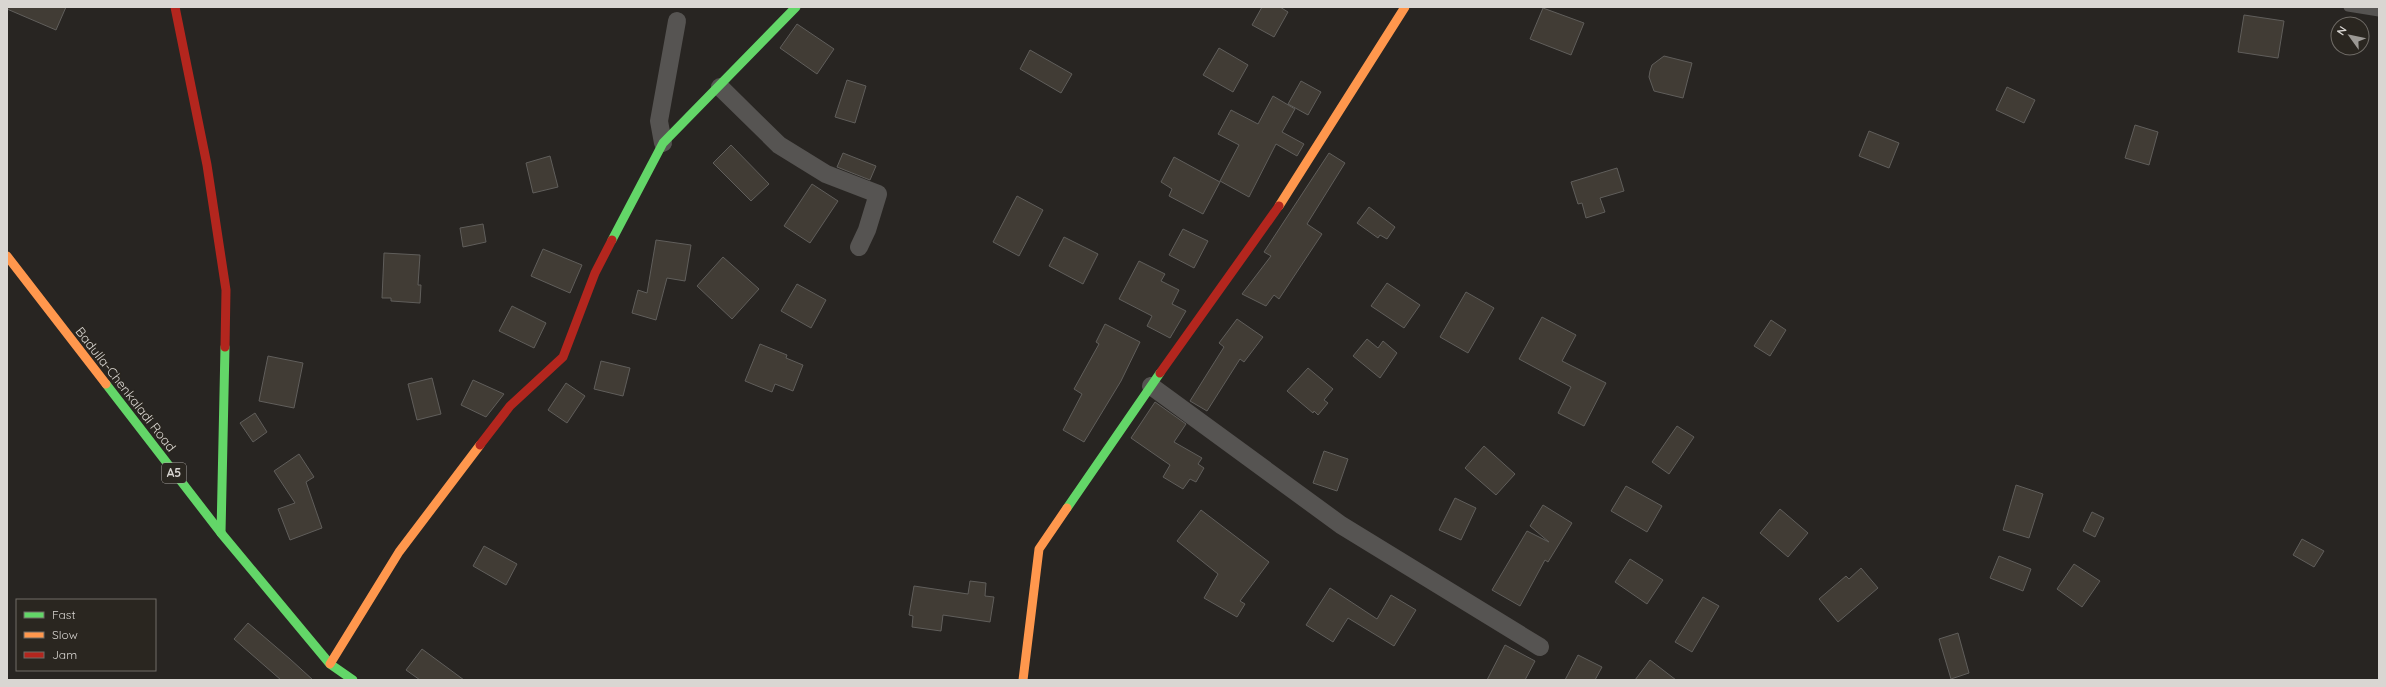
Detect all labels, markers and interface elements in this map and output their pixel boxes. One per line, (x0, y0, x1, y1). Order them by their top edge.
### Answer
north arrow (2330, 16, 2370, 56)
text: N (2334, 23, 2350, 38)
street label: Badulla-Chenkaladi Road (72, 324, 180, 454)
road number: A5 (162, 463, 186, 483)
legend (16, 599, 156, 671)
text: Fast (52, 607, 76, 622)
text: Slow (52, 627, 78, 642)
text: Jam (52, 647, 77, 662)

